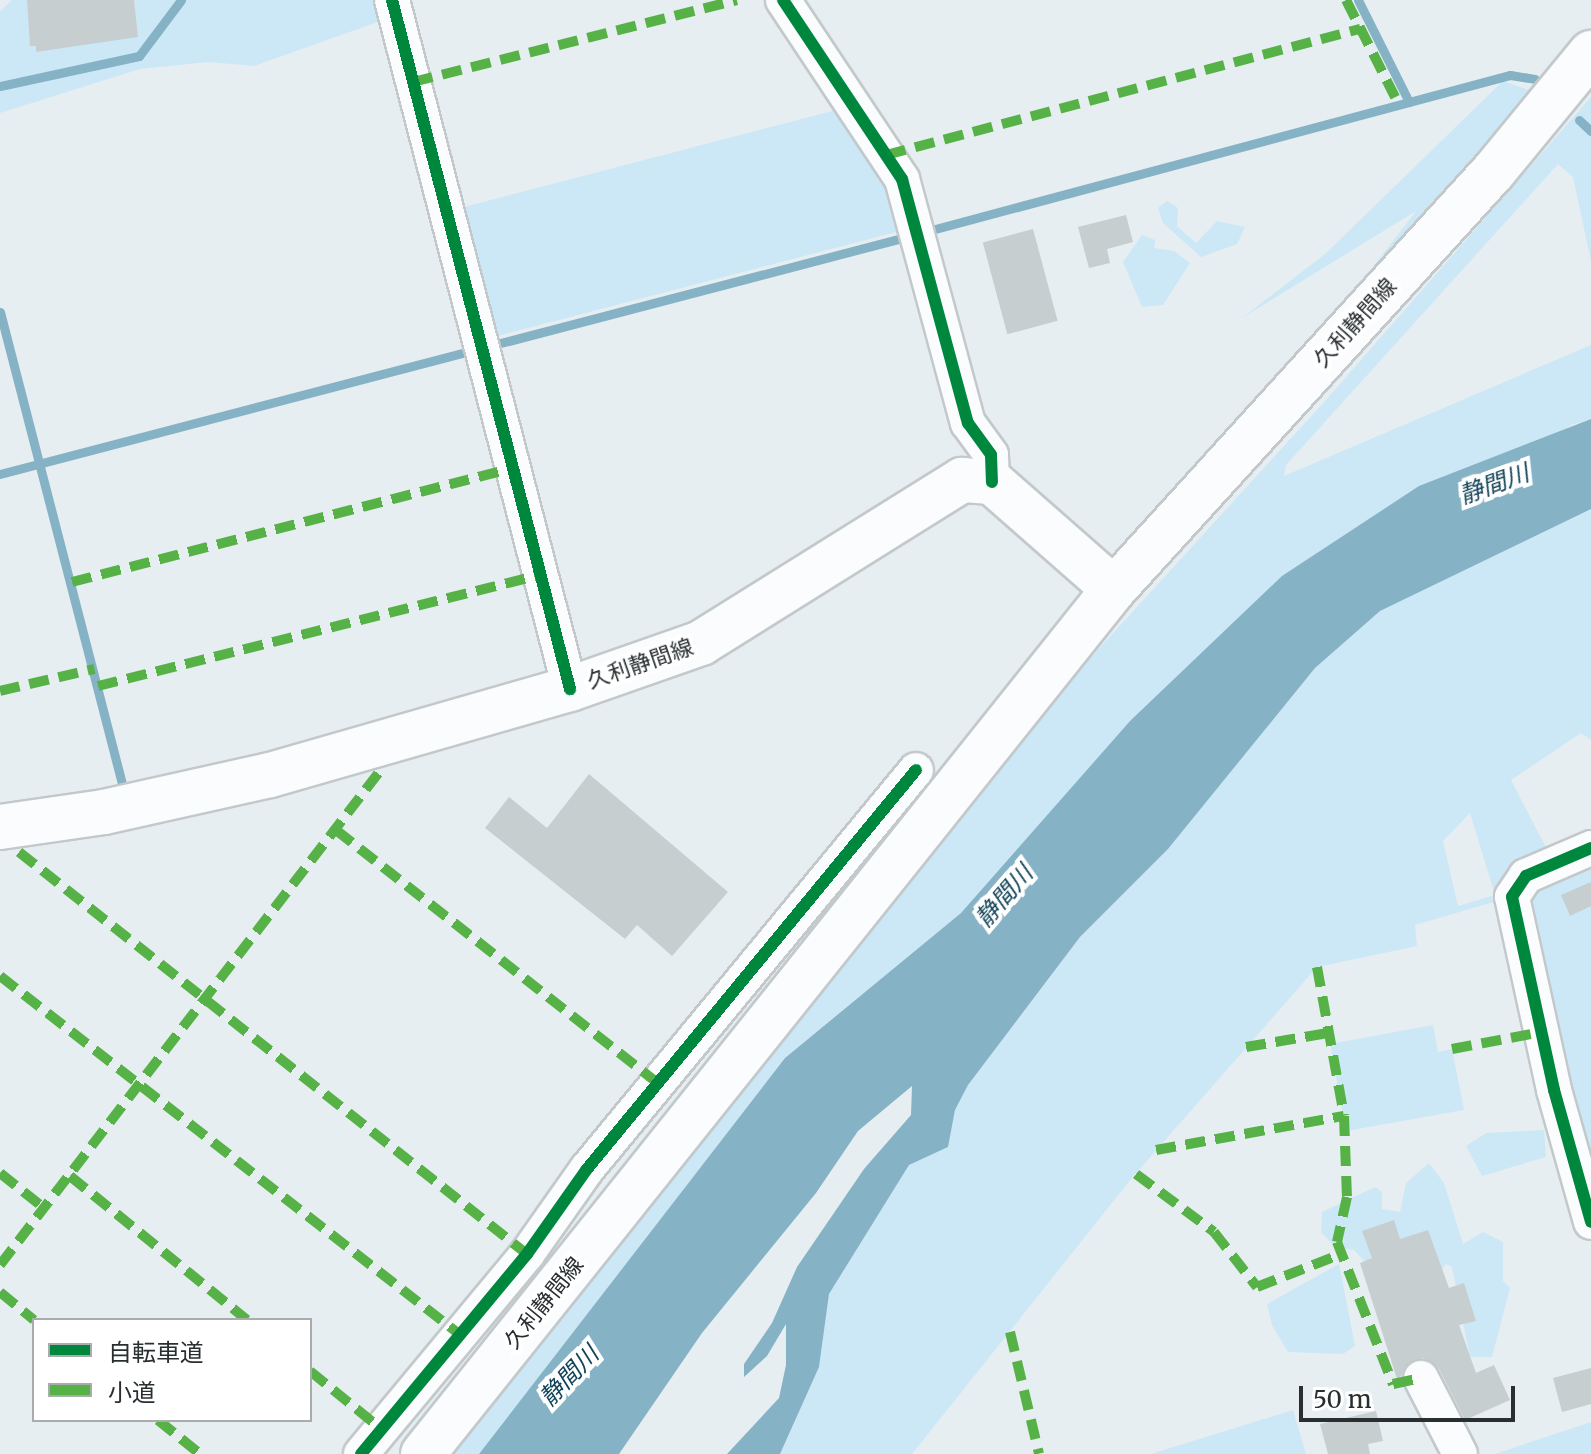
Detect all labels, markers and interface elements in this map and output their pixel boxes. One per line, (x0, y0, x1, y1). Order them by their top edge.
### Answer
street label: 久利静間線 (1308, 273, 1402, 373)
water label: 静間川 (1455, 458, 1533, 510)
street label: 久利静間線 (584, 634, 696, 694)
water label: 静間川 (970, 859, 1038, 933)
street label: 久利静間線 (499, 1252, 589, 1354)
legend (32, 1318, 312, 1422)
text: 自転車道 (108, 1337, 204, 1368)
water label: 静間川 (534, 1340, 604, 1412)
scale bar (1303, 1370, 1519, 1420)
text: 小道 (108, 1377, 156, 1408)
text: 50 m (1313, 1384, 1372, 1415)

